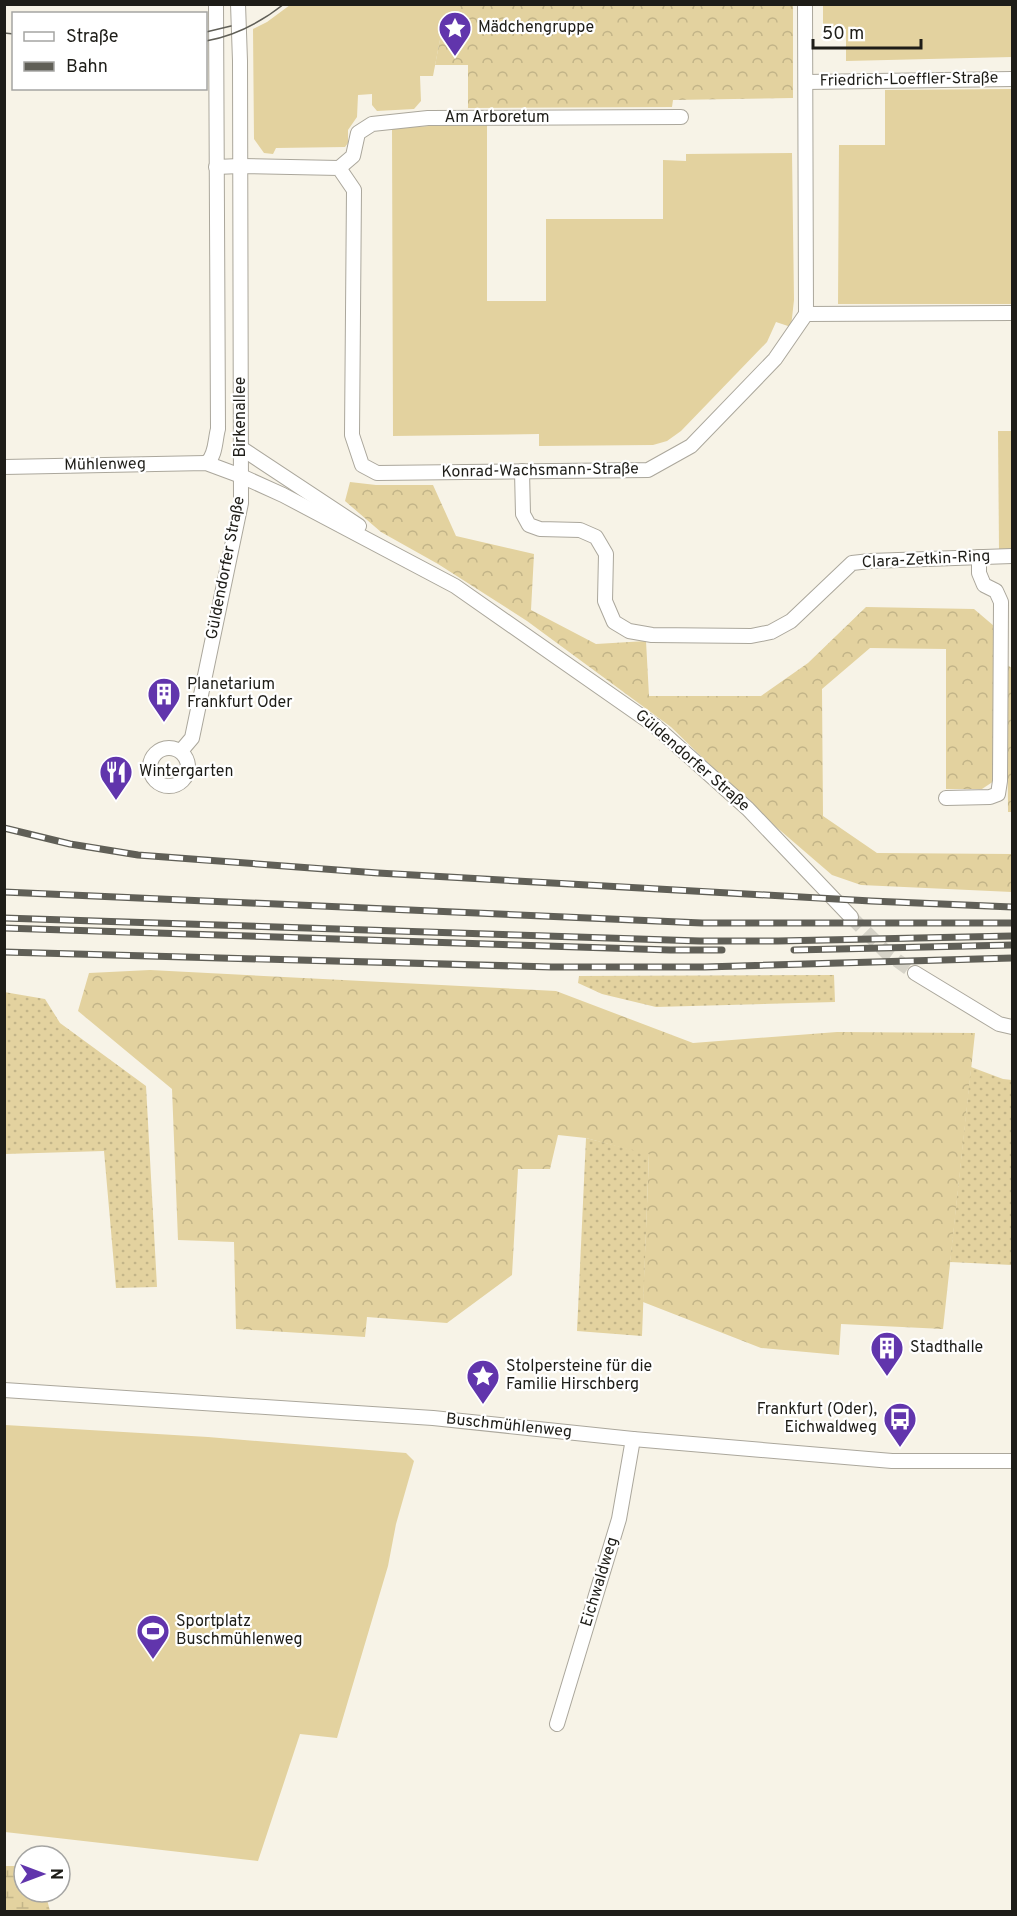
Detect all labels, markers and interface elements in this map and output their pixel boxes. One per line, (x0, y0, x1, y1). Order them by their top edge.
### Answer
place icon: Mädchengruppe (437, 10, 473, 57)
legend (12, 12, 207, 90)
scale bar (813, 12, 921, 50)
place label: Mädchengruppe (478, 18, 594, 38)
text: 50 m (822, 23, 864, 46)
text: Straße (66, 26, 118, 49)
text: Bahn (66, 56, 108, 79)
street label: Friedrich-Loeffler-Straße (820, 68, 998, 92)
street label: Am Arboretum (444, 108, 550, 128)
street label: Birkenallee (231, 377, 251, 457)
street label: Mühlenweg (64, 454, 146, 476)
street label: Konrad-Wachsmann-Straße (441, 459, 639, 483)
street label: Güldendorfer Straße (202, 495, 250, 641)
street label: Clara-Zetkin-Ring (861, 547, 991, 573)
place label: Planetarium Frankfurt Oder (187, 675, 293, 713)
building icon: Planetarium Frankfurt Oder (146, 676, 182, 723)
street label: Güldendorfer Straße (630, 706, 754, 816)
restaurant icon: Wintergarten (98, 754, 134, 801)
place label: Wintergarten (139, 762, 234, 782)
building icon: Stadthalle (869, 1330, 905, 1377)
place label: Stadthalle (910, 1338, 983, 1358)
place label: Stolpersteine für die Familie Hirschberg (506, 1357, 652, 1395)
place icon: Stolpersteine für die Familie Hirschberg (465, 1358, 501, 1405)
place label: Frankfurt (Oder), Eichwaldweg (757, 1400, 877, 1438)
bus stop icon: Frankfurt (Oder), Eichwaldweg (882, 1401, 918, 1448)
street label: Buschmühlenweg (445, 1409, 573, 1443)
street label: Eichwaldweg (577, 1535, 623, 1629)
place label: Sportplatz Buschmühlenweg (176, 1612, 303, 1650)
sports icon: Sportplatz Buschmühlenweg (135, 1613, 171, 1660)
north arrow (12, 1844, 72, 1904)
text: N (45, 1868, 65, 1880)

